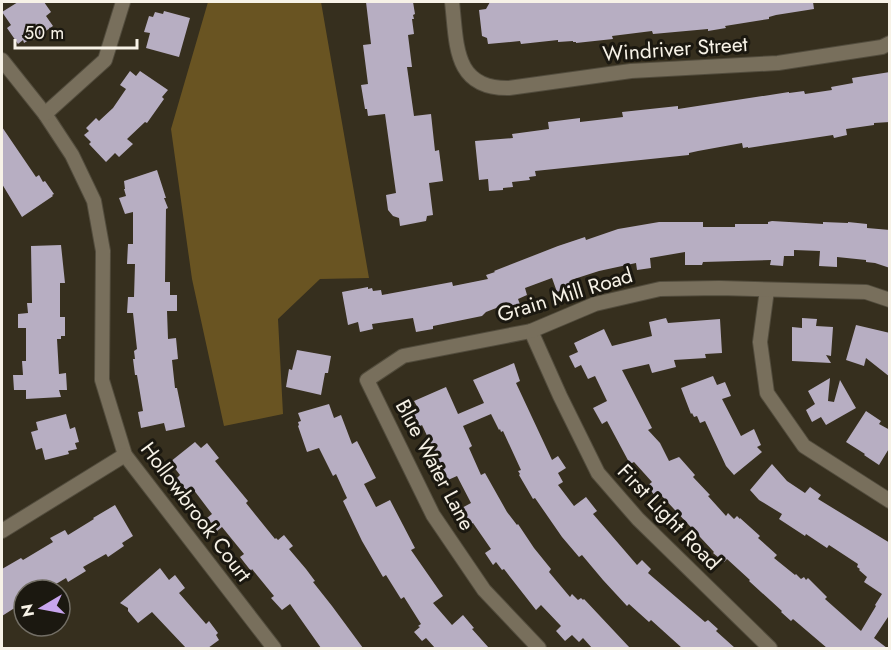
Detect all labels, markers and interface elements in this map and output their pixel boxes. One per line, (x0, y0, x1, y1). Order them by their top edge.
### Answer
scale bar (15, 12, 136, 50)
text: 50 m (24, 20, 64, 46)
street label: Windriver Street (601, 29, 749, 69)
street label: Grain Mill Road (494, 260, 636, 330)
street label: Blue Water Lane (388, 394, 482, 536)
street label: Hollowbrook Court (133, 436, 259, 588)
street label: First Light Road (610, 457, 728, 577)
north arrow (12, 578, 72, 638)
text: N (15, 602, 40, 619)

